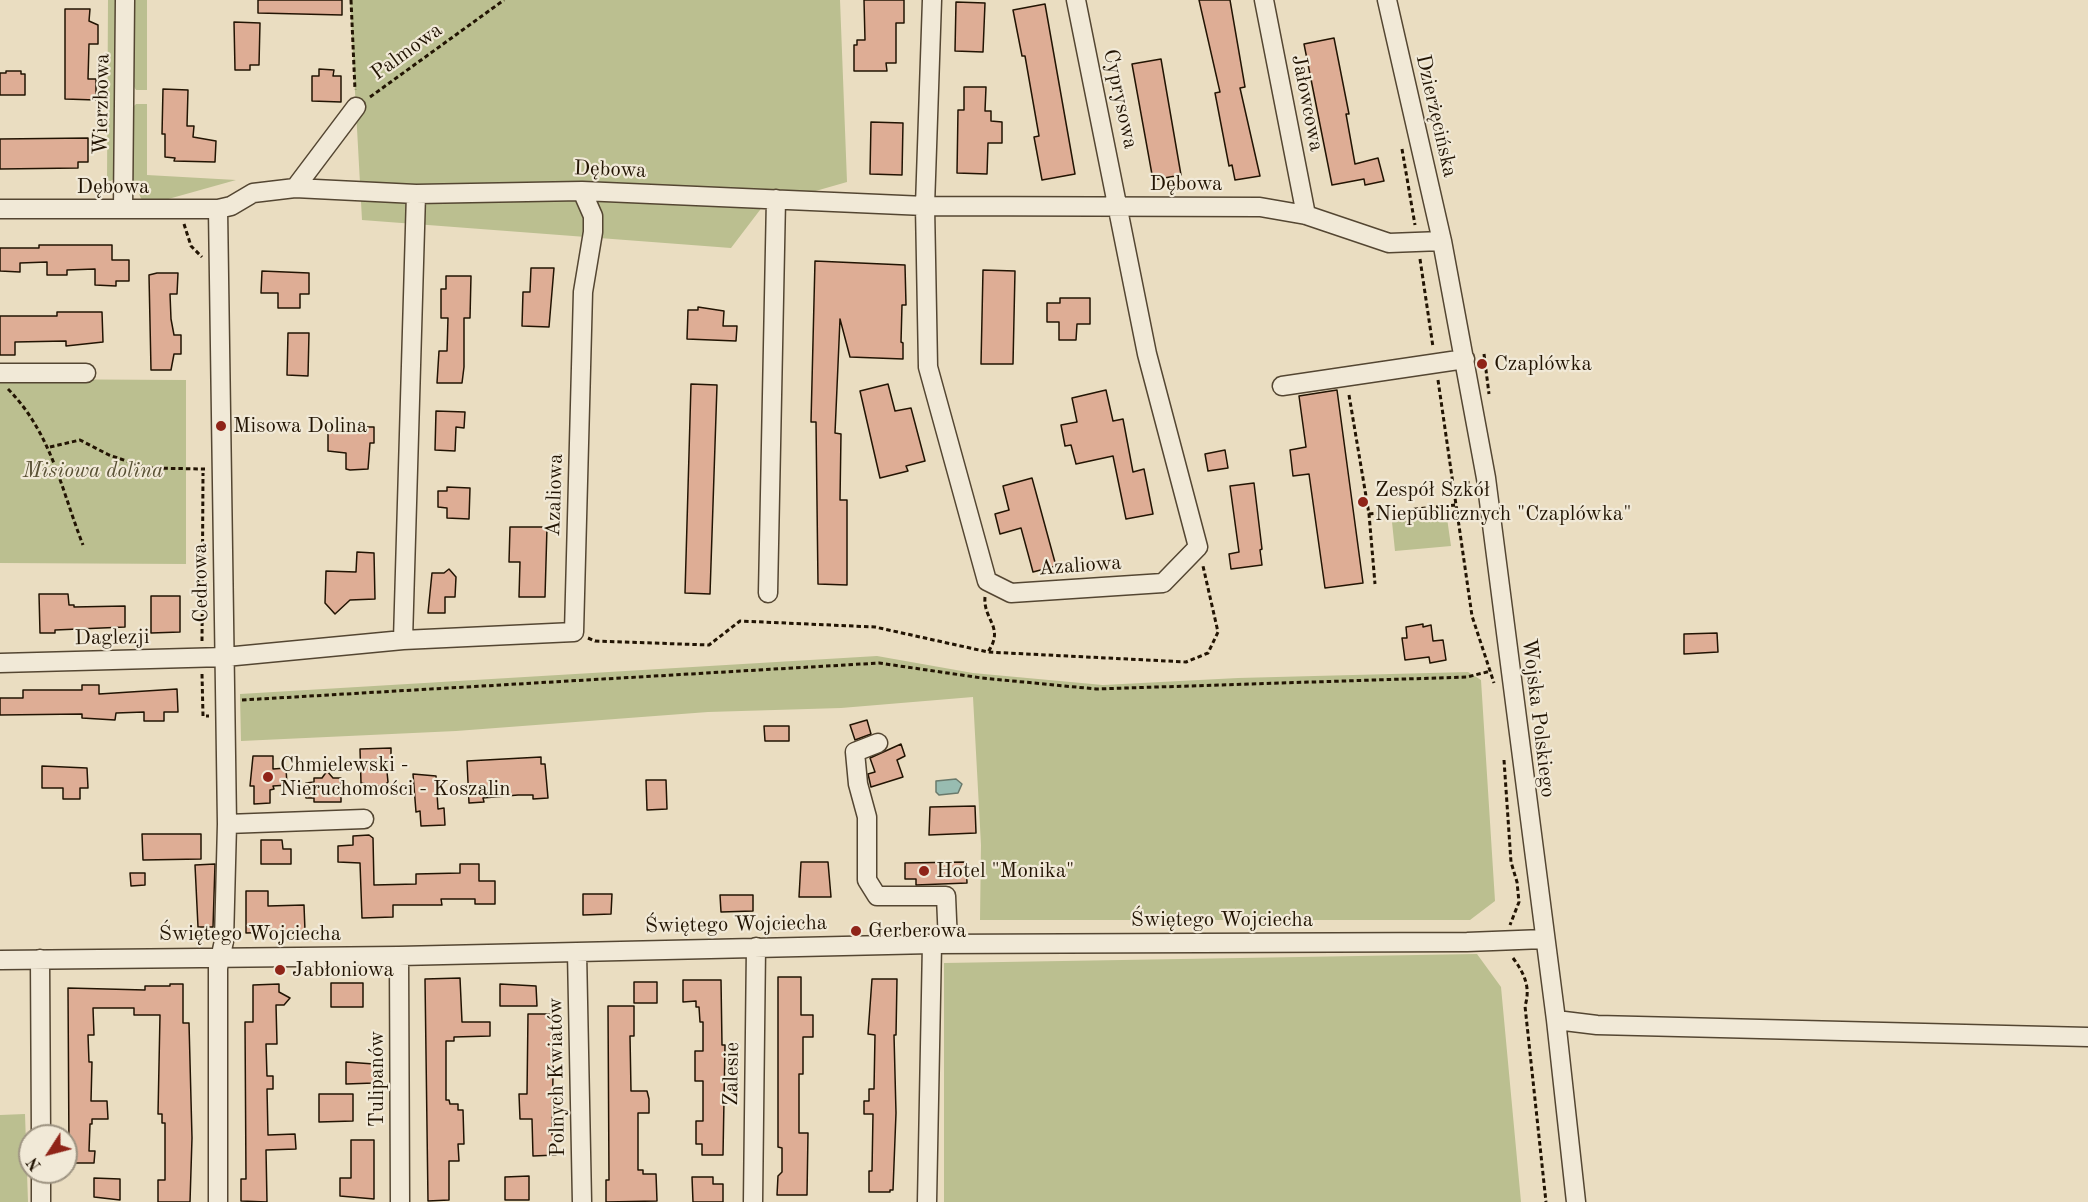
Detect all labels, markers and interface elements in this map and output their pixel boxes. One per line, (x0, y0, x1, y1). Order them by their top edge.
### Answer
street label: Palmowa (366, 18, 448, 86)
street label: Cyprysowa (1097, 47, 1143, 151)
street label: Jałowcowa (1285, 52, 1329, 154)
street label: Dzierżęcińska (1410, 52, 1462, 180)
street label: Wierzbowa (89, 53, 115, 155)
street label: Dębowa (573, 156, 647, 184)
street label: Dębowa (1150, 171, 1222, 197)
street label: Dębowa (77, 174, 149, 200)
place label: Czaplówka (1494, 351, 1592, 377)
marker: Czaplówka (1475, 357, 1489, 371)
place label: Misowa Dolina (233, 413, 367, 439)
marker: Misowa Dolina (214, 419, 228, 433)
street label: Azaliowa (541, 453, 569, 537)
park label: Misiowa dolina (23, 458, 163, 484)
place label: Zespół Szkół Niepublicznych "Czaplówka" (1375, 477, 1631, 527)
marker: Zespół Szkół Niepublicznych "Czaplówka" (1356, 495, 1370, 509)
street label: Cedrowa (188, 543, 214, 623)
street label: Azaliowa (1038, 551, 1122, 581)
street label: Daglezji (74, 625, 150, 651)
street label: Wojska Polskiego (1516, 637, 1560, 799)
place label: Chmielewski - Nieruchomości - Koszalin (280, 752, 511, 802)
marker: Chmielewski - Nieruchomości - Koszalin (261, 770, 275, 784)
place label: Hotel "Monika" (936, 858, 1074, 884)
marker: Hotel "Monika" (917, 864, 931, 878)
street label: Świętego Wojciecha (1131, 907, 1313, 933)
street label: Świętego Wojciecha (645, 911, 827, 939)
place label: Gerberowa (868, 918, 966, 944)
street label: Świętego Wojciecha (159, 921, 341, 947)
marker: Gerberowa (849, 924, 863, 938)
place label: Jabłoniowa (292, 957, 394, 983)
marker: Jabłoniowa (273, 963, 287, 977)
street label: Polnych Kwiatów (543, 997, 571, 1157)
street label: Tulipanów (364, 1031, 390, 1127)
street label: Zalesie (719, 1042, 745, 1106)
north arrow (18, 1124, 78, 1184)
text: N (25, 1154, 45, 1173)

